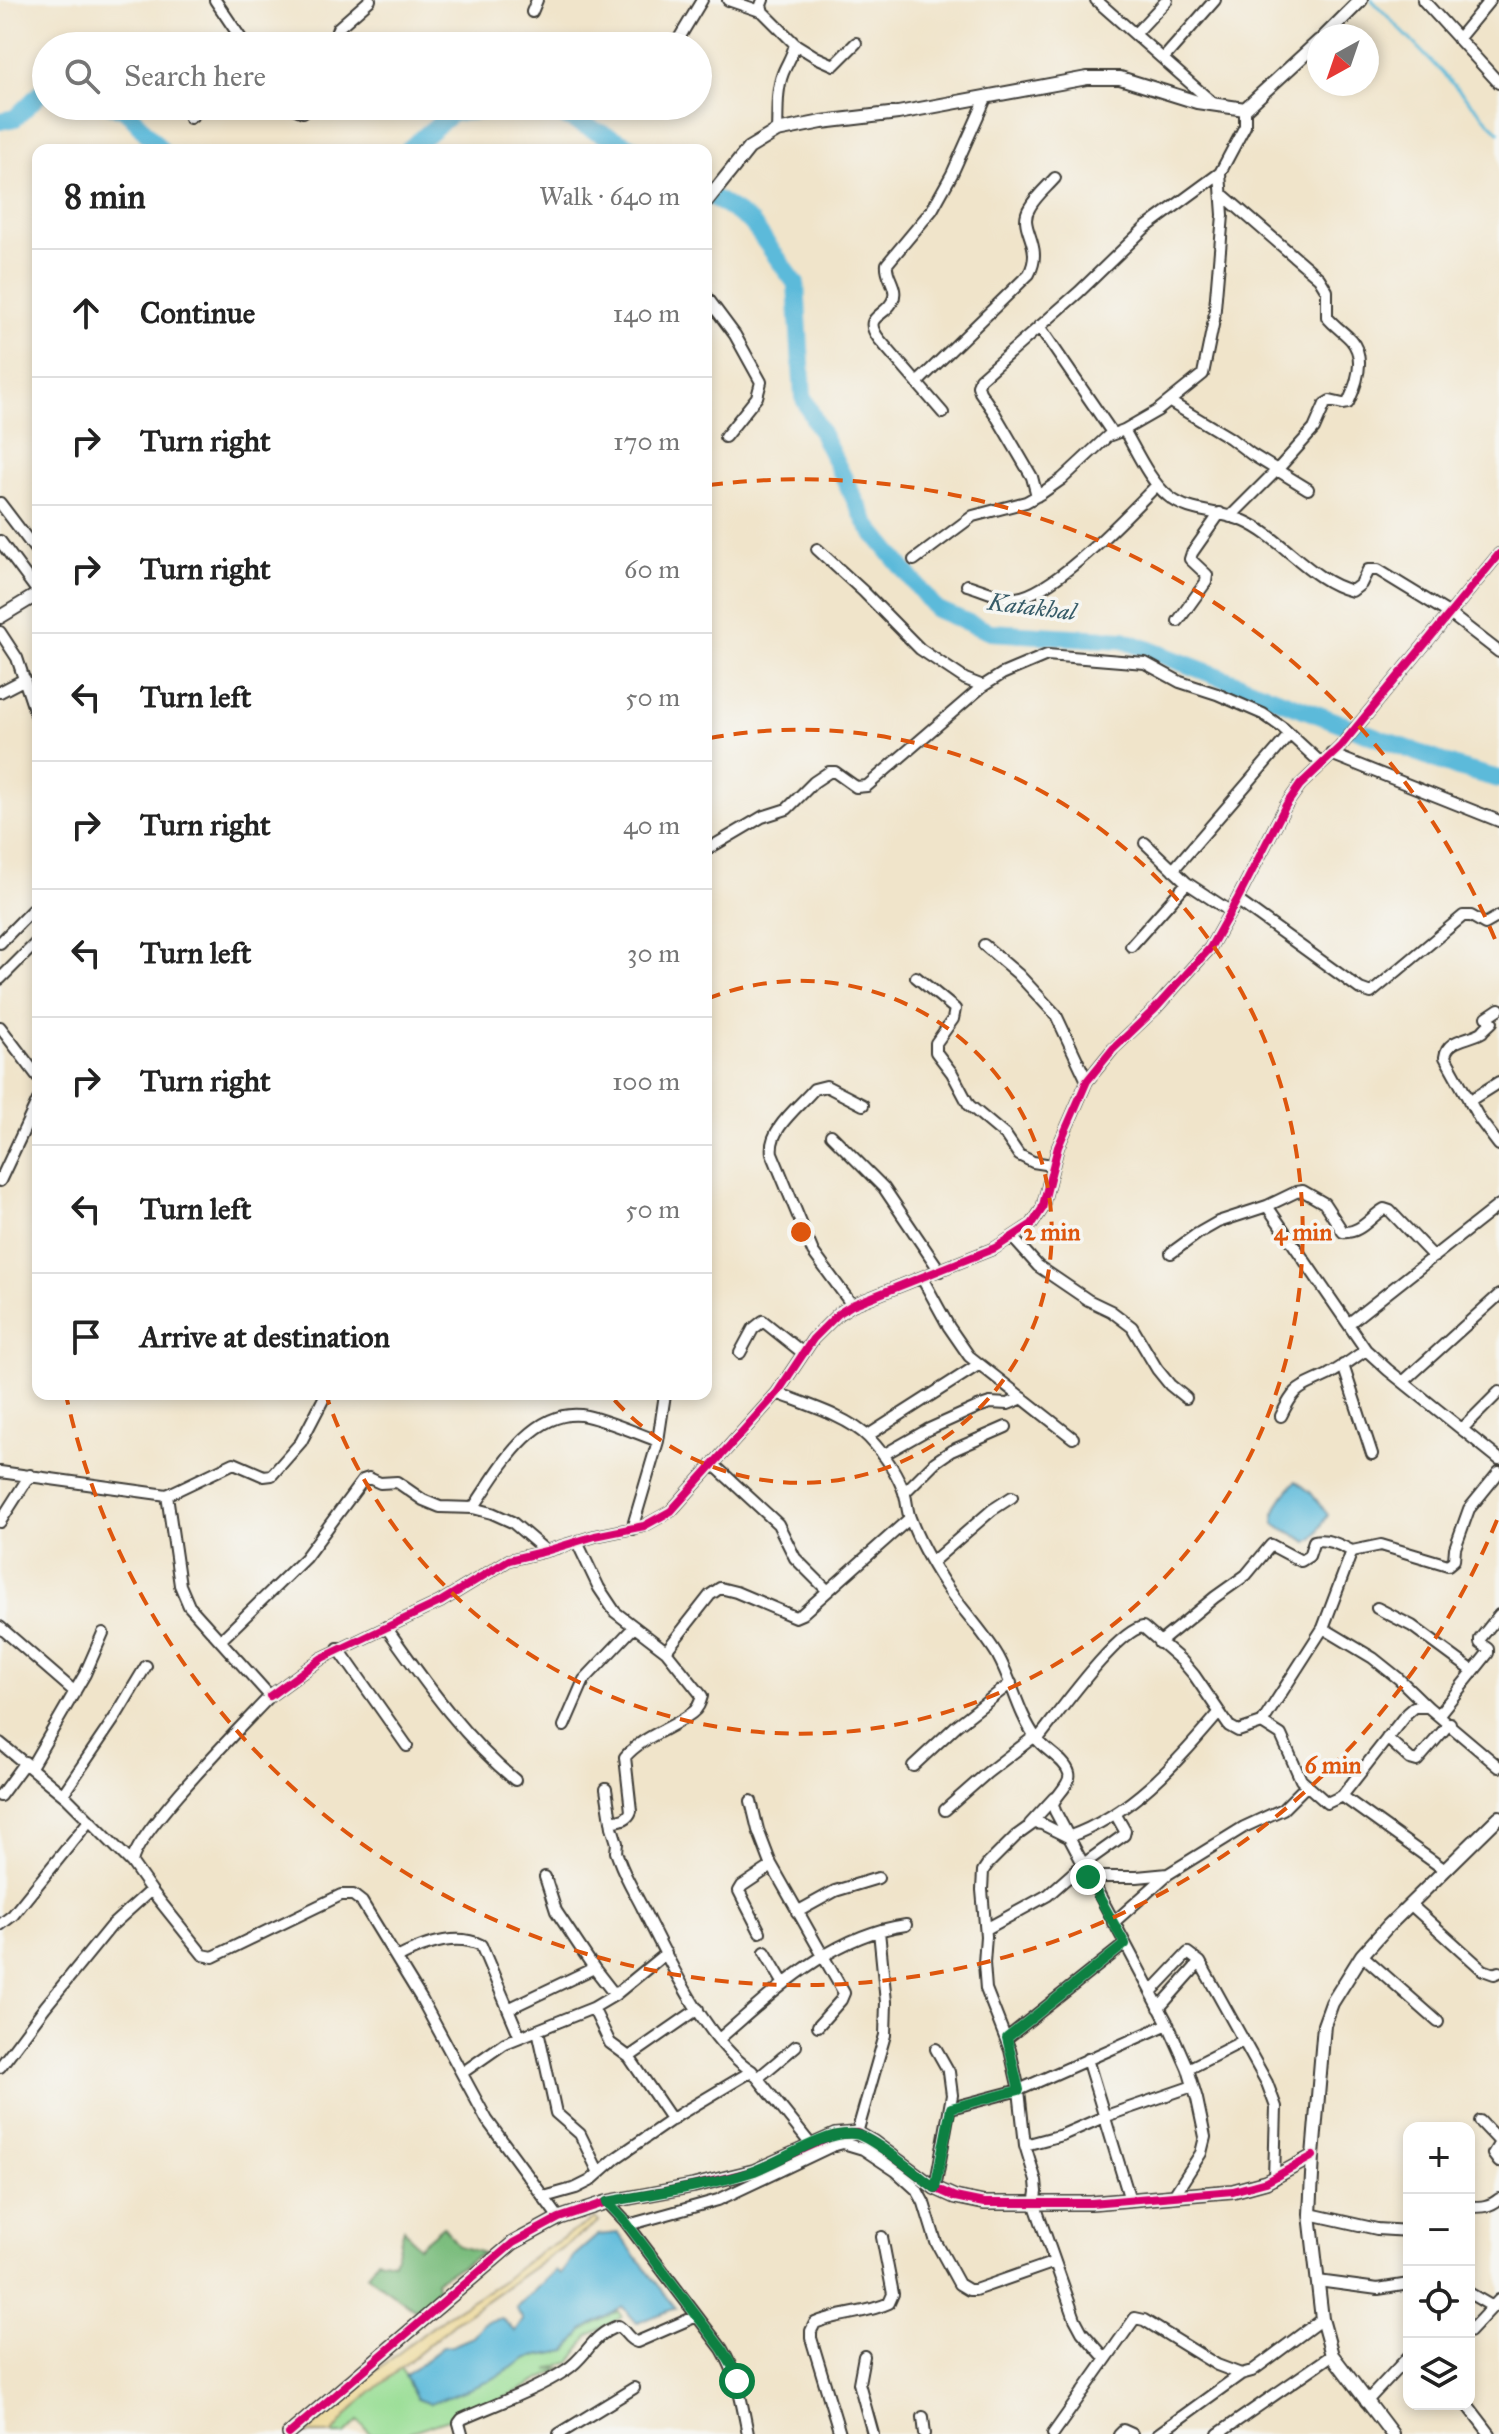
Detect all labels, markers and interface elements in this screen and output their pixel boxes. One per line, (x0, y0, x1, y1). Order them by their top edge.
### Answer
north arrow (1307, 24, 1379, 96)
search box (32, 32, 712, 120)
icon: search (60, 54, 104, 98)
text: Search here (124, 58, 266, 94)
text: 8 min (64, 176, 146, 217)
text: Walk · 640 m (539, 180, 680, 212)
icon: ahead (64, 291, 108, 335)
text: Continue (140, 295, 255, 331)
text: 140 m (613, 297, 680, 329)
icon: right (64, 419, 108, 463)
text: Turn right (140, 423, 271, 459)
text: 170 m (613, 425, 680, 457)
icon: right (64, 547, 108, 591)
text: Turn right (140, 551, 271, 587)
text: 60 m (624, 553, 680, 585)
water label: Katakhal (985, 587, 1080, 628)
icon: left (64, 675, 108, 719)
text: Turn left (140, 679, 251, 715)
text: 50 m (625, 681, 680, 713)
icon: right (64, 803, 108, 847)
text: Turn right (140, 807, 271, 843)
text: 40 m (623, 809, 680, 841)
icon: left (64, 931, 108, 975)
text: Turn left (140, 935, 251, 971)
text: 30 m (627, 937, 680, 969)
icon: right (64, 1059, 108, 1103)
text: Turn right (140, 1063, 271, 1099)
text: 100 m (612, 1065, 680, 1097)
icon: left (64, 1187, 108, 1231)
text: Turn left (140, 1191, 251, 1227)
text: 50 m (625, 1193, 680, 1225)
text: 2 min (1024, 1217, 1080, 1247)
text: 4 min (1274, 1217, 1332, 1247)
centre of rings (787, 1218, 815, 1246)
icon: arrive (64, 1315, 108, 1359)
text: Arrive at destination (140, 1319, 390, 1355)
text: 6 min (1304, 1750, 1362, 1780)
route end (1070, 1859, 1106, 1895)
map controls (1403, 2122, 1475, 2410)
button: + (1403, 2122, 1475, 2194)
button: − (1403, 2194, 1475, 2266)
button: locate (1403, 2266, 1475, 2338)
button: layers (1403, 2338, 1475, 2410)
route start (719, 2363, 755, 2399)

